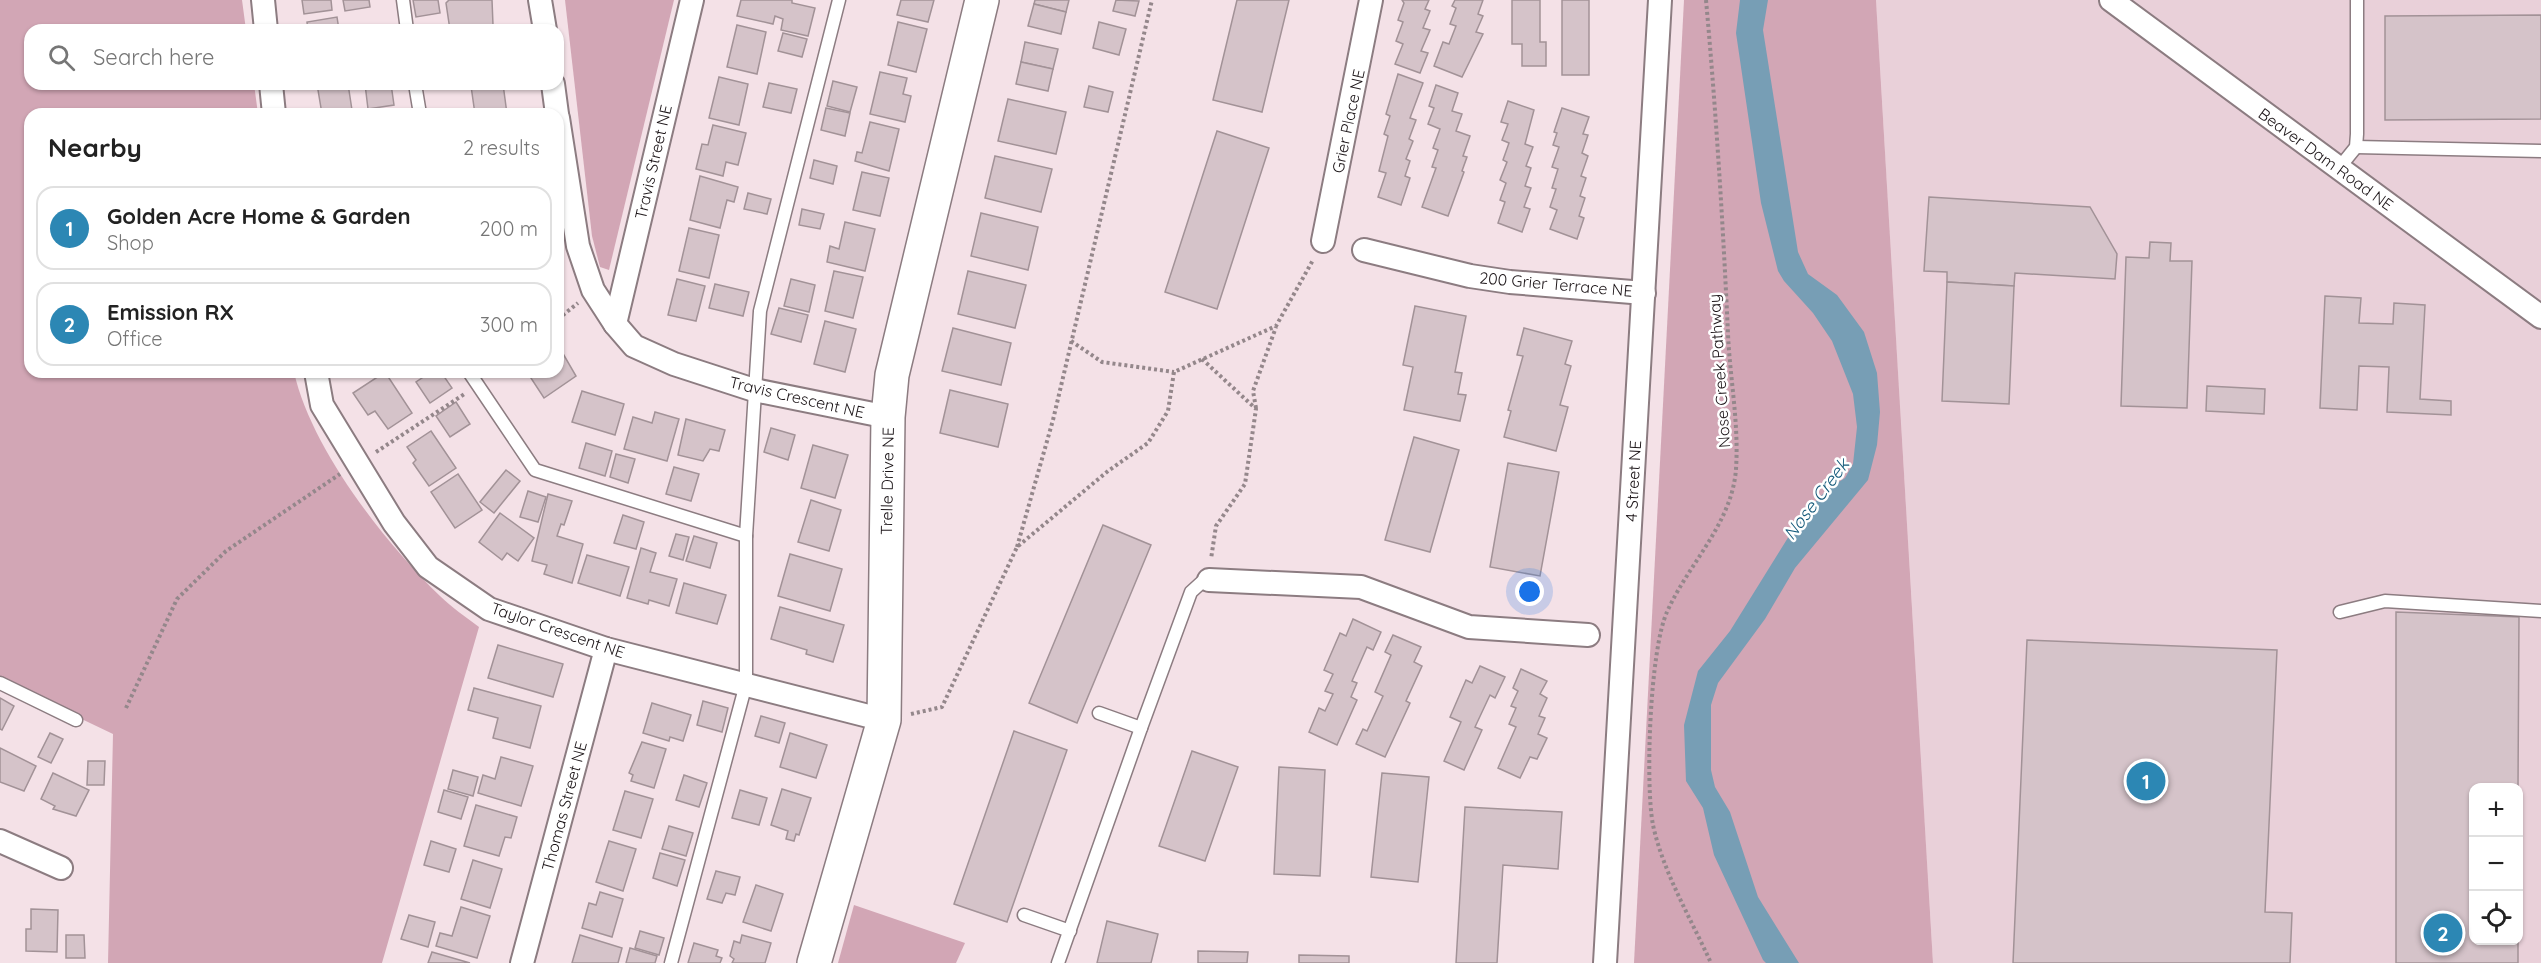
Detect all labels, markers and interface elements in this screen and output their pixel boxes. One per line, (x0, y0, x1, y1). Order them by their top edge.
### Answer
search box (24, 24, 564, 90)
icon: search (45, 41, 78, 74)
text: Search here (93, 43, 214, 71)
street label: Grier Place NE (1327, 67, 1369, 175)
street label: Travis Street NE (630, 103, 676, 221)
street label: Beaver Dam Road NE (2255, 103, 2397, 215)
text: Nearby (48, 131, 142, 164)
text: 2 results (463, 135, 540, 160)
text: Golden Acre Home & Garden (107, 202, 411, 230)
text: 1 (66, 216, 73, 241)
text: 200 m (479, 216, 538, 241)
text: Shop (107, 230, 154, 255)
street label: 200 Grier Terrace NE (1479, 267, 1633, 301)
street label: Nose Creek Pathway (1704, 293, 1734, 449)
text: Emission RX (107, 298, 234, 326)
text: 2 (64, 312, 75, 337)
text: 300 m (480, 312, 538, 337)
text: Office (107, 326, 163, 351)
street label: Travis Crescent NE (728, 372, 866, 422)
street label: Trelle Drive NE (876, 427, 898, 535)
street label: 4 Street NE (1621, 440, 1645, 522)
water label: Nose Creek (1778, 453, 1855, 544)
your location (1515, 577, 1544, 606)
street label: Taylor Crescent NE (488, 598, 628, 662)
street label: Thomas Street NE (537, 739, 591, 873)
pin: 1 (2126, 758, 2166, 804)
map controls (2469, 783, 2523, 945)
button: + (2469, 783, 2523, 837)
button: − (2469, 837, 2523, 891)
button: locate (2469, 891, 2523, 945)
pin: 2 (2424, 910, 2462, 956)

